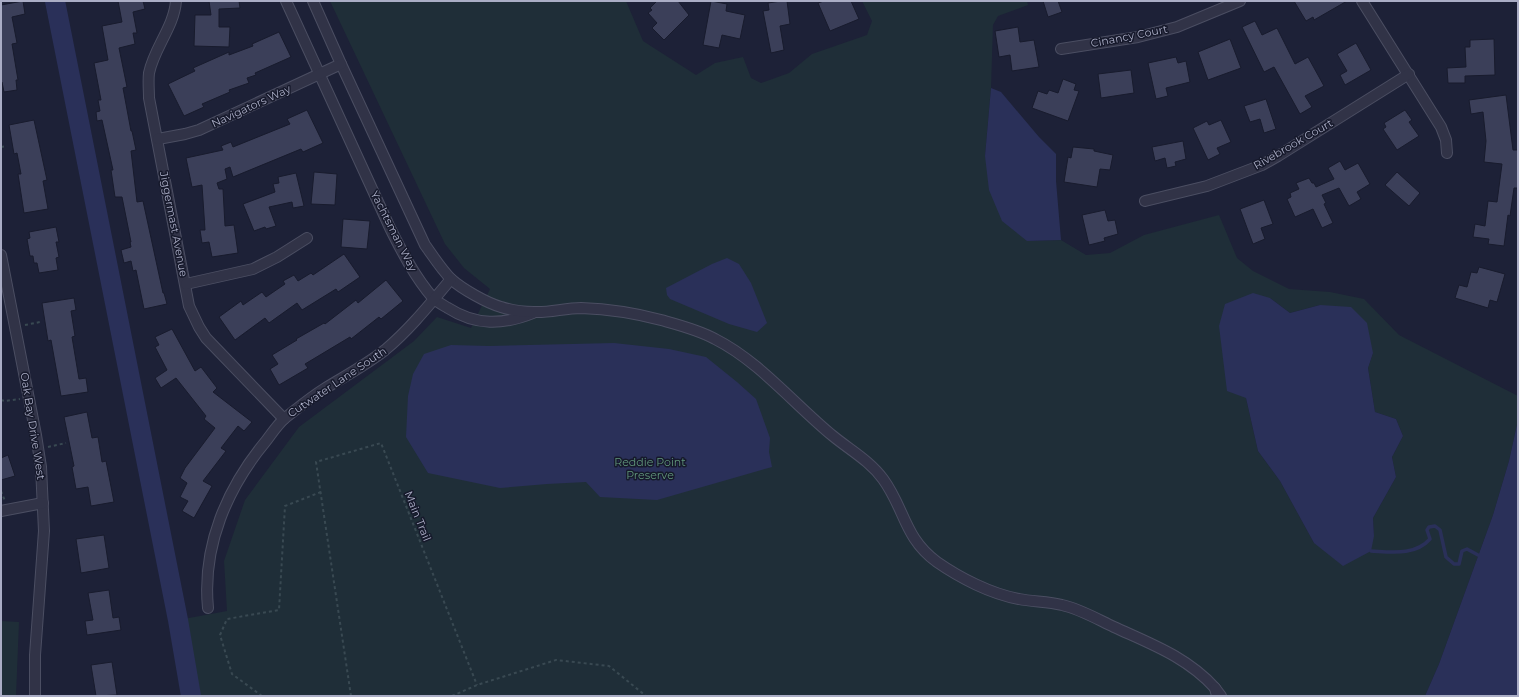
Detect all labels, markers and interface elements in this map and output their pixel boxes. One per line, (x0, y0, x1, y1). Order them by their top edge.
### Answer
street label: Cinancy Court (1089, 22, 1169, 50)
street label: Navigators Way (209, 81, 293, 131)
street label: Rivebrook Court (1251, 115, 1336, 172)
street label: Jiggermast Avenue (157, 169, 191, 278)
street label: Yachtsman Way (368, 188, 420, 274)
street label: Cutwater Lane South (285, 344, 389, 420)
street label: Oak Bay Drive West (18, 371, 48, 481)
park label: Reddie Point Preserve (614, 455, 686, 482)
street label: Main Trail (402, 489, 434, 543)

